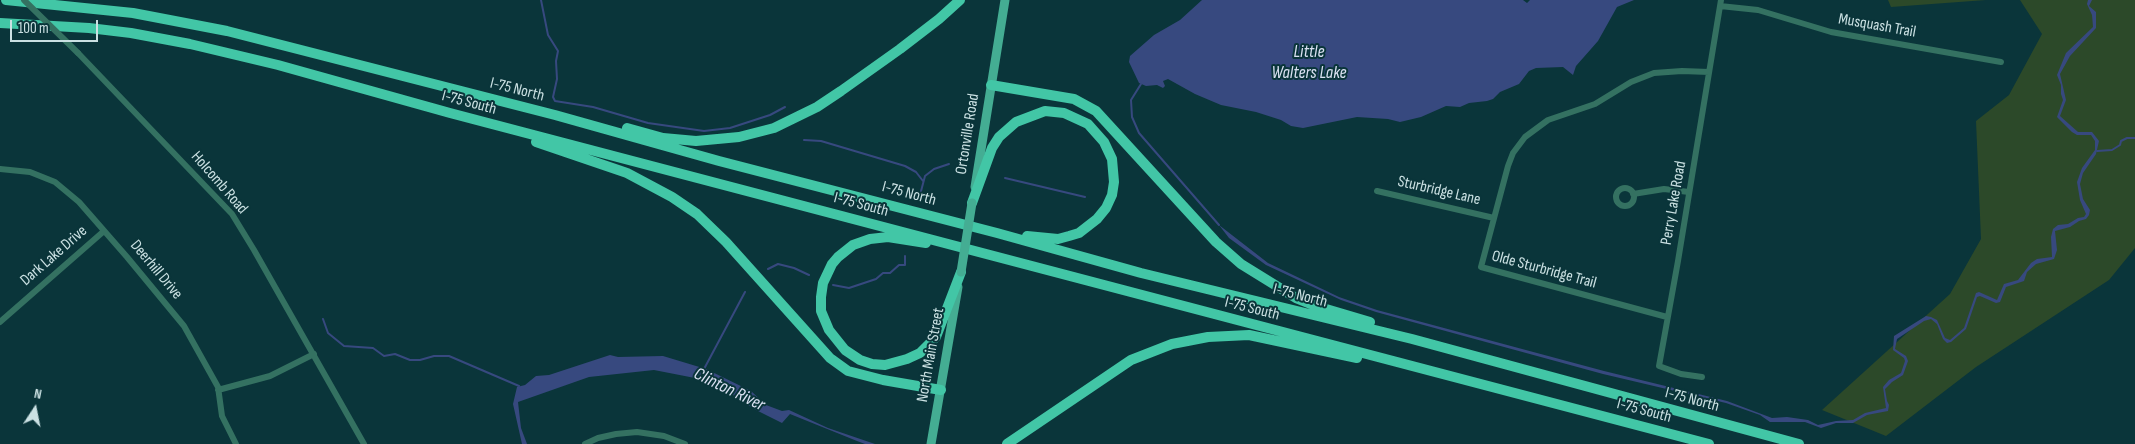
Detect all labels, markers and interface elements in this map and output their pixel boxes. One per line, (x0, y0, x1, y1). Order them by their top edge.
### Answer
scale bar (12, 10, 100, 42)
street label: Musquash Trail (1837, 10, 1917, 42)
text: 100 m (18, 19, 49, 38)
water label: Little Walters Lake (1271, 41, 1347, 84)
street label: I-75 North (488, 74, 546, 106)
street label: I-75 South (440, 87, 498, 119)
street label: Ortonville Road (952, 92, 984, 176)
street label: Holcomb Road (187, 148, 251, 218)
street label: Perry Lake Road (1657, 160, 1691, 246)
street label: Sturbridge Lane (1396, 172, 1482, 210)
street label: I-75 North (880, 178, 938, 210)
street label: I-75 South (832, 189, 890, 221)
street label: Dark Lake Drive (17, 222, 91, 290)
street label: Deerhill Drive (126, 236, 186, 304)
street label: Olde Sturbridge Trail (1490, 247, 1598, 293)
street label: I-75 North (1271, 280, 1329, 312)
street label: I-75 South (1223, 293, 1281, 325)
street label: North Main Street (913, 306, 949, 404)
water label: Clinton River (690, 364, 768, 416)
north arrow (10, 384, 60, 434)
street label: I-75 North (1663, 384, 1721, 416)
text: N (33, 385, 43, 403)
street label: I-75 South (1615, 395, 1673, 427)

